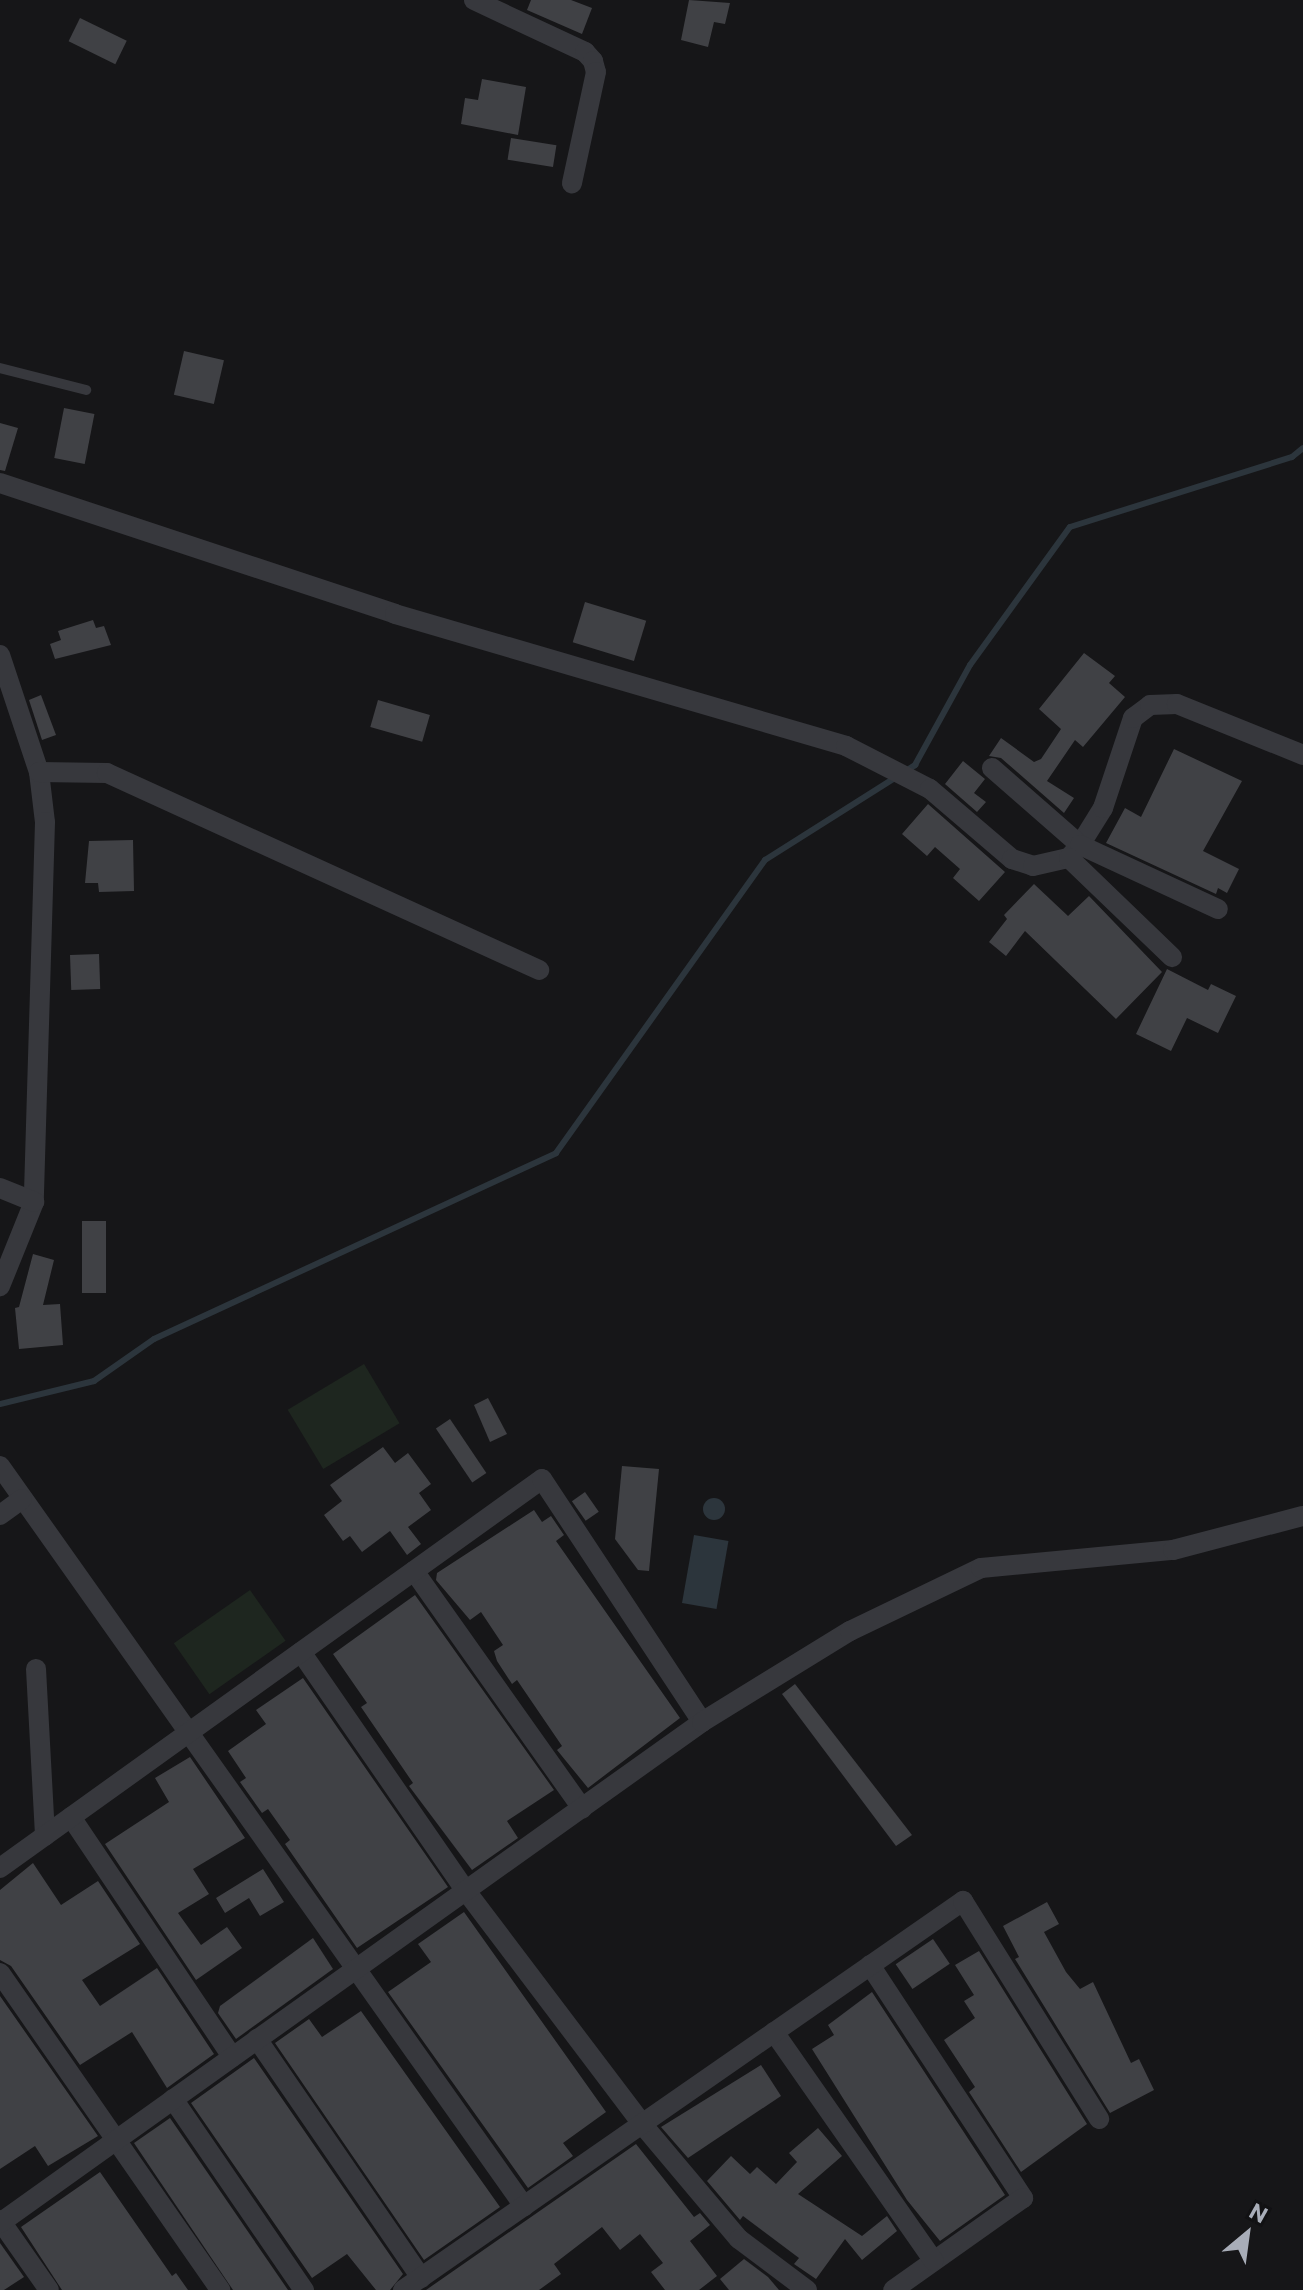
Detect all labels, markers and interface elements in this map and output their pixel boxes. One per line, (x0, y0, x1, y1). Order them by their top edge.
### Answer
north arrow (1207, 2194, 1287, 2274)
text: N (1245, 2197, 1273, 2228)

